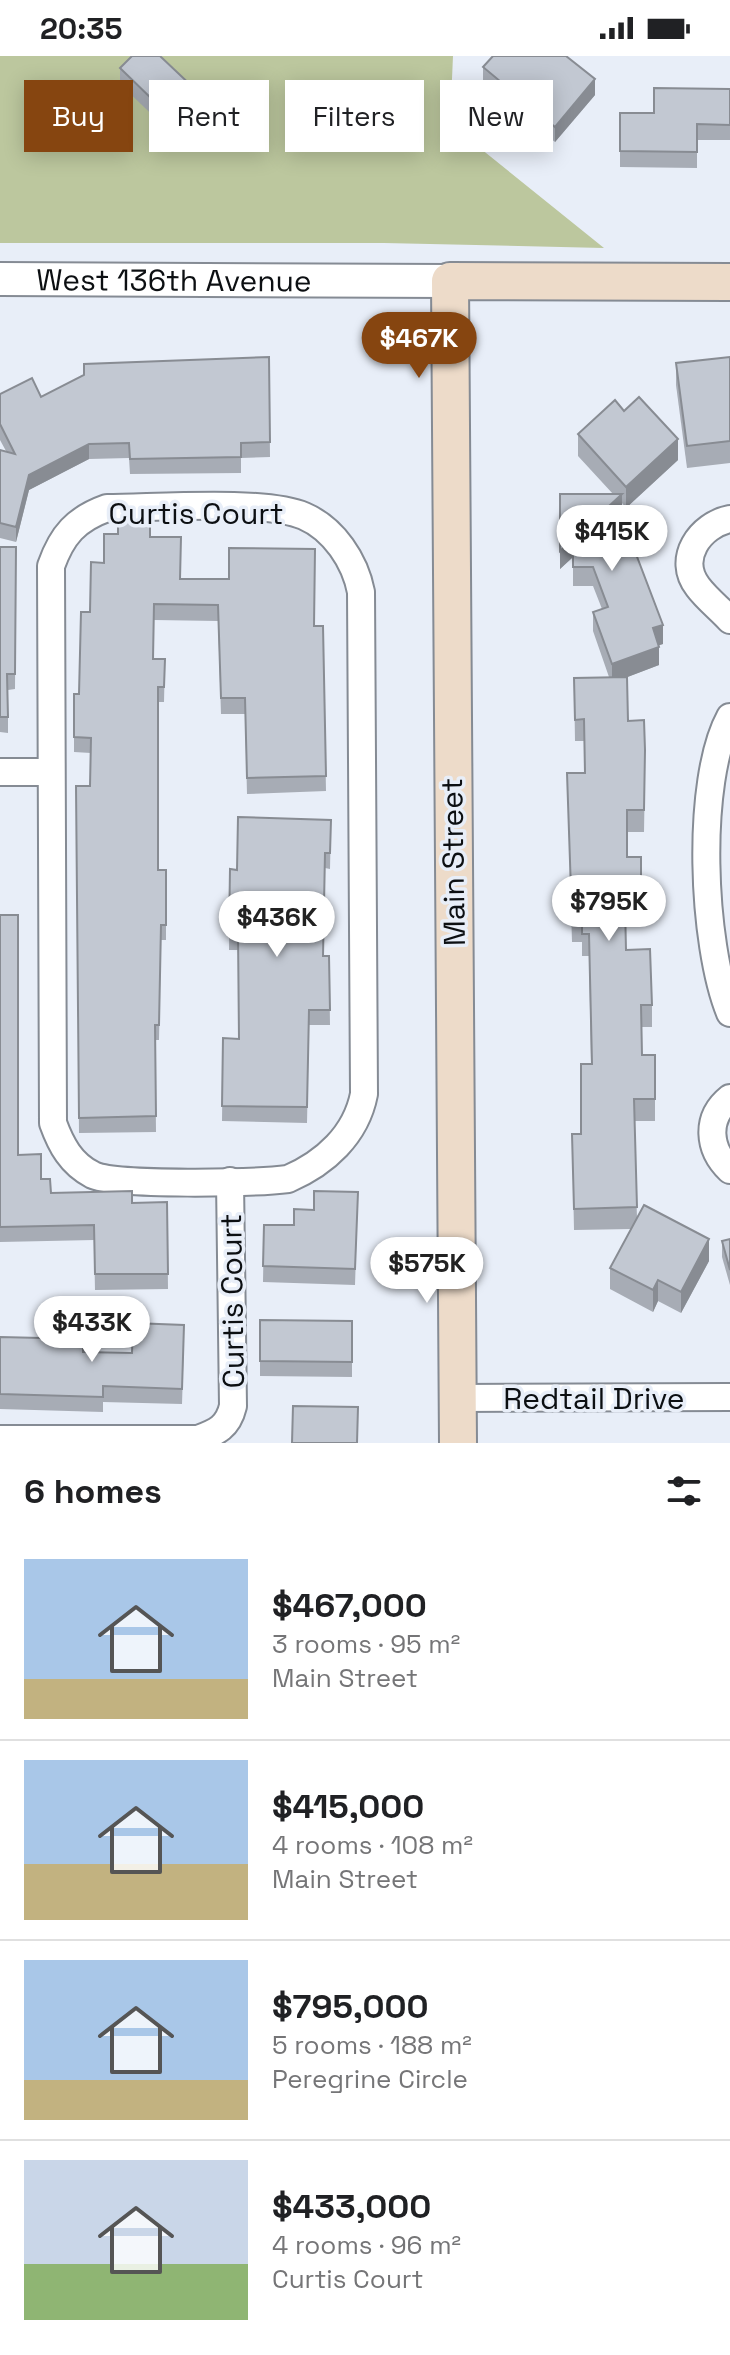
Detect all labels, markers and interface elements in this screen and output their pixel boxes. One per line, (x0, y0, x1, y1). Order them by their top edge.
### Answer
text: 20:35 (40, 9, 122, 48)
chip: Buy (24, 80, 133, 152)
chip: Rent (149, 80, 269, 152)
chip: Filters (285, 80, 424, 152)
chip: New (440, 80, 553, 152)
street label: West 136th Avenue (36, 260, 312, 300)
pin: $467K (363, 312, 475, 380)
text: $467K (380, 321, 458, 355)
street label: Curtis Court (109, 494, 283, 533)
pin: $415K (556, 505, 668, 573)
text: $415K (575, 514, 649, 548)
street label: Main Street (432, 778, 474, 946)
pin: $795K (553, 875, 665, 943)
text: $795K (570, 884, 648, 918)
pin: $436K (221, 891, 333, 959)
text: $436K (237, 900, 317, 934)
street label: Curtis Court (211, 1213, 253, 1389)
pin: $575K (371, 1237, 483, 1305)
text: $575K (388, 1246, 466, 1280)
pin: $433K (36, 1296, 148, 1364)
text: $433K (52, 1305, 132, 1339)
street label: Redtail Drive (503, 1379, 685, 1418)
icon: filters (662, 1469, 706, 1513)
text: 6 homes (24, 1470, 162, 1513)
text: $467,000 (272, 1584, 427, 1627)
icon: home (88, 1591, 184, 1687)
text: 3 rooms · 95 m² (272, 1627, 460, 1661)
text: Main Street (272, 1661, 418, 1695)
text: $415,000 (272, 1785, 424, 1828)
icon: home (88, 1792, 184, 1888)
text: 4 rooms · 108 m² (272, 1828, 473, 1862)
text: Main Street (272, 1862, 418, 1896)
text: $795,000 (272, 1985, 429, 2028)
icon: home (88, 1992, 184, 2088)
text: 5 rooms · 188 m² (272, 2028, 472, 2062)
text: Peregrine Circle (272, 2062, 468, 2096)
text: $433,000 (272, 2185, 431, 2228)
icon: home (88, 2192, 184, 2288)
text: 4 rooms · 96 m² (272, 2228, 461, 2262)
text: Curtis Court (272, 2262, 424, 2296)

